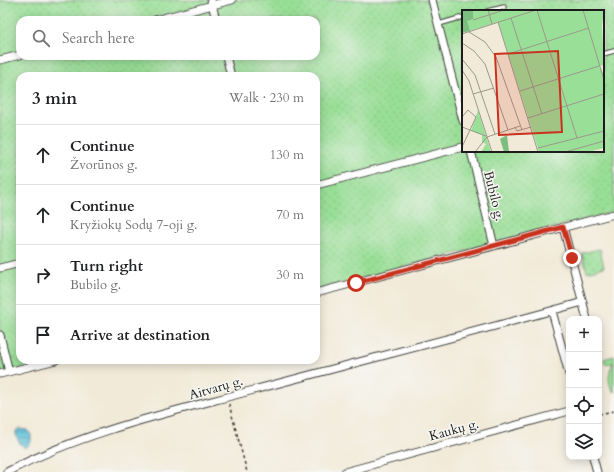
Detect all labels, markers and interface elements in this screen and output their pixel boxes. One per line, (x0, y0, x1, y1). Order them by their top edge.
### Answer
inset map (462, 10, 604, 152)
search box (16, 16, 320, 60)
icon: search (30, 27, 52, 49)
text: Search here (62, 28, 135, 48)
text: 3 min (32, 87, 77, 110)
text: Walk · 230 m (229, 89, 304, 107)
text: Continue (70, 136, 135, 156)
icon: ahead (32, 144, 54, 166)
text: 130 m (270, 146, 304, 164)
text: Žvorūnos g. (70, 156, 138, 174)
street label: Bubilo g. (479, 169, 509, 223)
text: Continue (70, 196, 135, 216)
icon: ahead (32, 204, 54, 226)
text: 70 m (276, 206, 304, 224)
text: Kryžiokų Sodų 7-oji g. (70, 216, 197, 234)
route end (563, 249, 581, 267)
text: Turn right (70, 256, 143, 276)
icon: right (32, 264, 54, 286)
text: 30 m (276, 266, 304, 284)
route start (347, 274, 365, 292)
text: Bubilo g. (70, 276, 121, 294)
map controls (566, 316, 602, 460)
button: + (566, 316, 602, 352)
icon: arrive (32, 324, 54, 346)
text: Arrive at destination (70, 325, 210, 345)
button: − (566, 352, 602, 388)
street label: Aitvarų g. (187, 372, 245, 404)
button: locate (566, 388, 602, 424)
street label: Kaukų g. (427, 415, 481, 445)
button: layers (566, 424, 602, 460)

